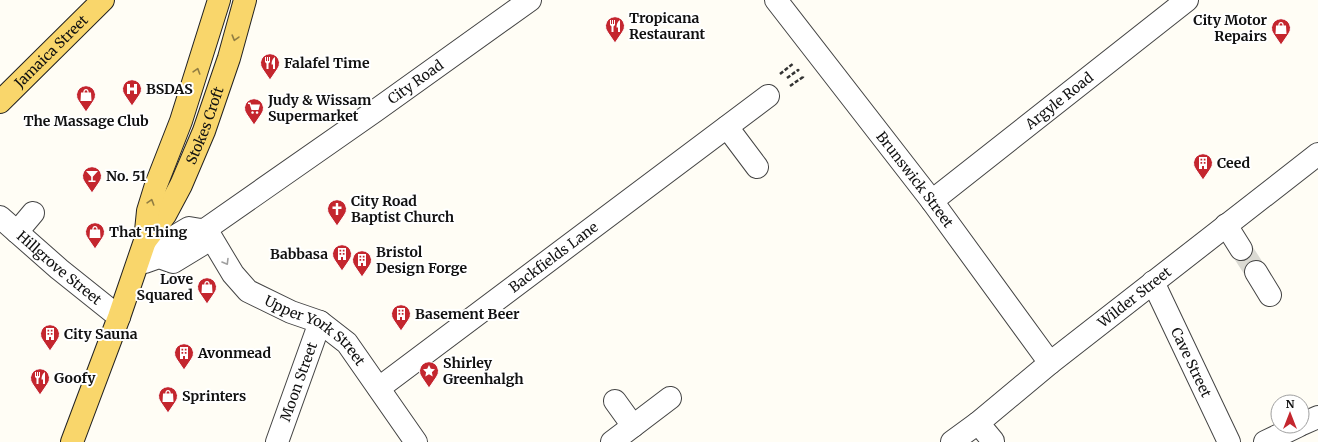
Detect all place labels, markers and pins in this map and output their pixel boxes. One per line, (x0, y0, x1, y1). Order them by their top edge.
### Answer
place label: Tropicana Restaurant (629, 9, 706, 43)
place label: City Motor Repairs (1193, 11, 1267, 45)
restaurant icon: Tropicana Restaurant (604, 15, 626, 43)
shop icon: City Motor Repairs (1270, 17, 1292, 45)
restaurant icon: Falafel Time (259, 52, 281, 80)
place label: Falafel Time (284, 54, 370, 72)
hospital icon: BSDAS (121, 78, 143, 106)
place label: BSDAS (146, 80, 193, 98)
shop icon: The Massage Club (75, 84, 97, 112)
place label: Judy & Wissam Supermarket (267, 91, 371, 125)
supermarket icon: Judy & Wissam Supermarket (243, 97, 265, 125)
place label: The Massage Club (23, 112, 149, 130)
building icon: Ceed (1192, 152, 1214, 180)
place label: Ceed (1217, 154, 1250, 172)
bar icon: No. 51 (81, 165, 103, 193)
place label: No. 51 (106, 167, 147, 185)
place label: City Road Baptist Church (351, 192, 455, 226)
church icon: City Road Baptist Church (326, 198, 348, 226)
shop icon: That Thing (84, 221, 106, 249)
place label: That Thing (109, 223, 188, 241)
building icon: Babbasa (331, 243, 353, 271)
place label: Bristol Design Forge (376, 243, 467, 277)
place label: Babbasa (270, 245, 328, 263)
building icon: Bristol Design Forge (351, 249, 373, 277)
place label: Love Squared (136, 270, 193, 304)
shop icon: Love Squared (196, 276, 218, 304)
building icon: Basement Beer (390, 303, 412, 331)
place label: Basement Beer (415, 305, 520, 323)
building icon: City Sauna (39, 323, 61, 351)
place label: City Sauna (64, 325, 138, 343)
building icon: Avonmead (173, 342, 195, 370)
place label: Avonmead (197, 344, 271, 362)
place label: Shirley Greenhalgh (443, 354, 524, 388)
place icon: Shirley Greenhalgh (418, 360, 440, 388)
restaurant icon: Goofy (29, 367, 51, 395)
place label: Goofy (54, 369, 96, 387)
shop icon: Sprinters (157, 385, 179, 413)
place label: Sprinters (182, 387, 246, 405)

